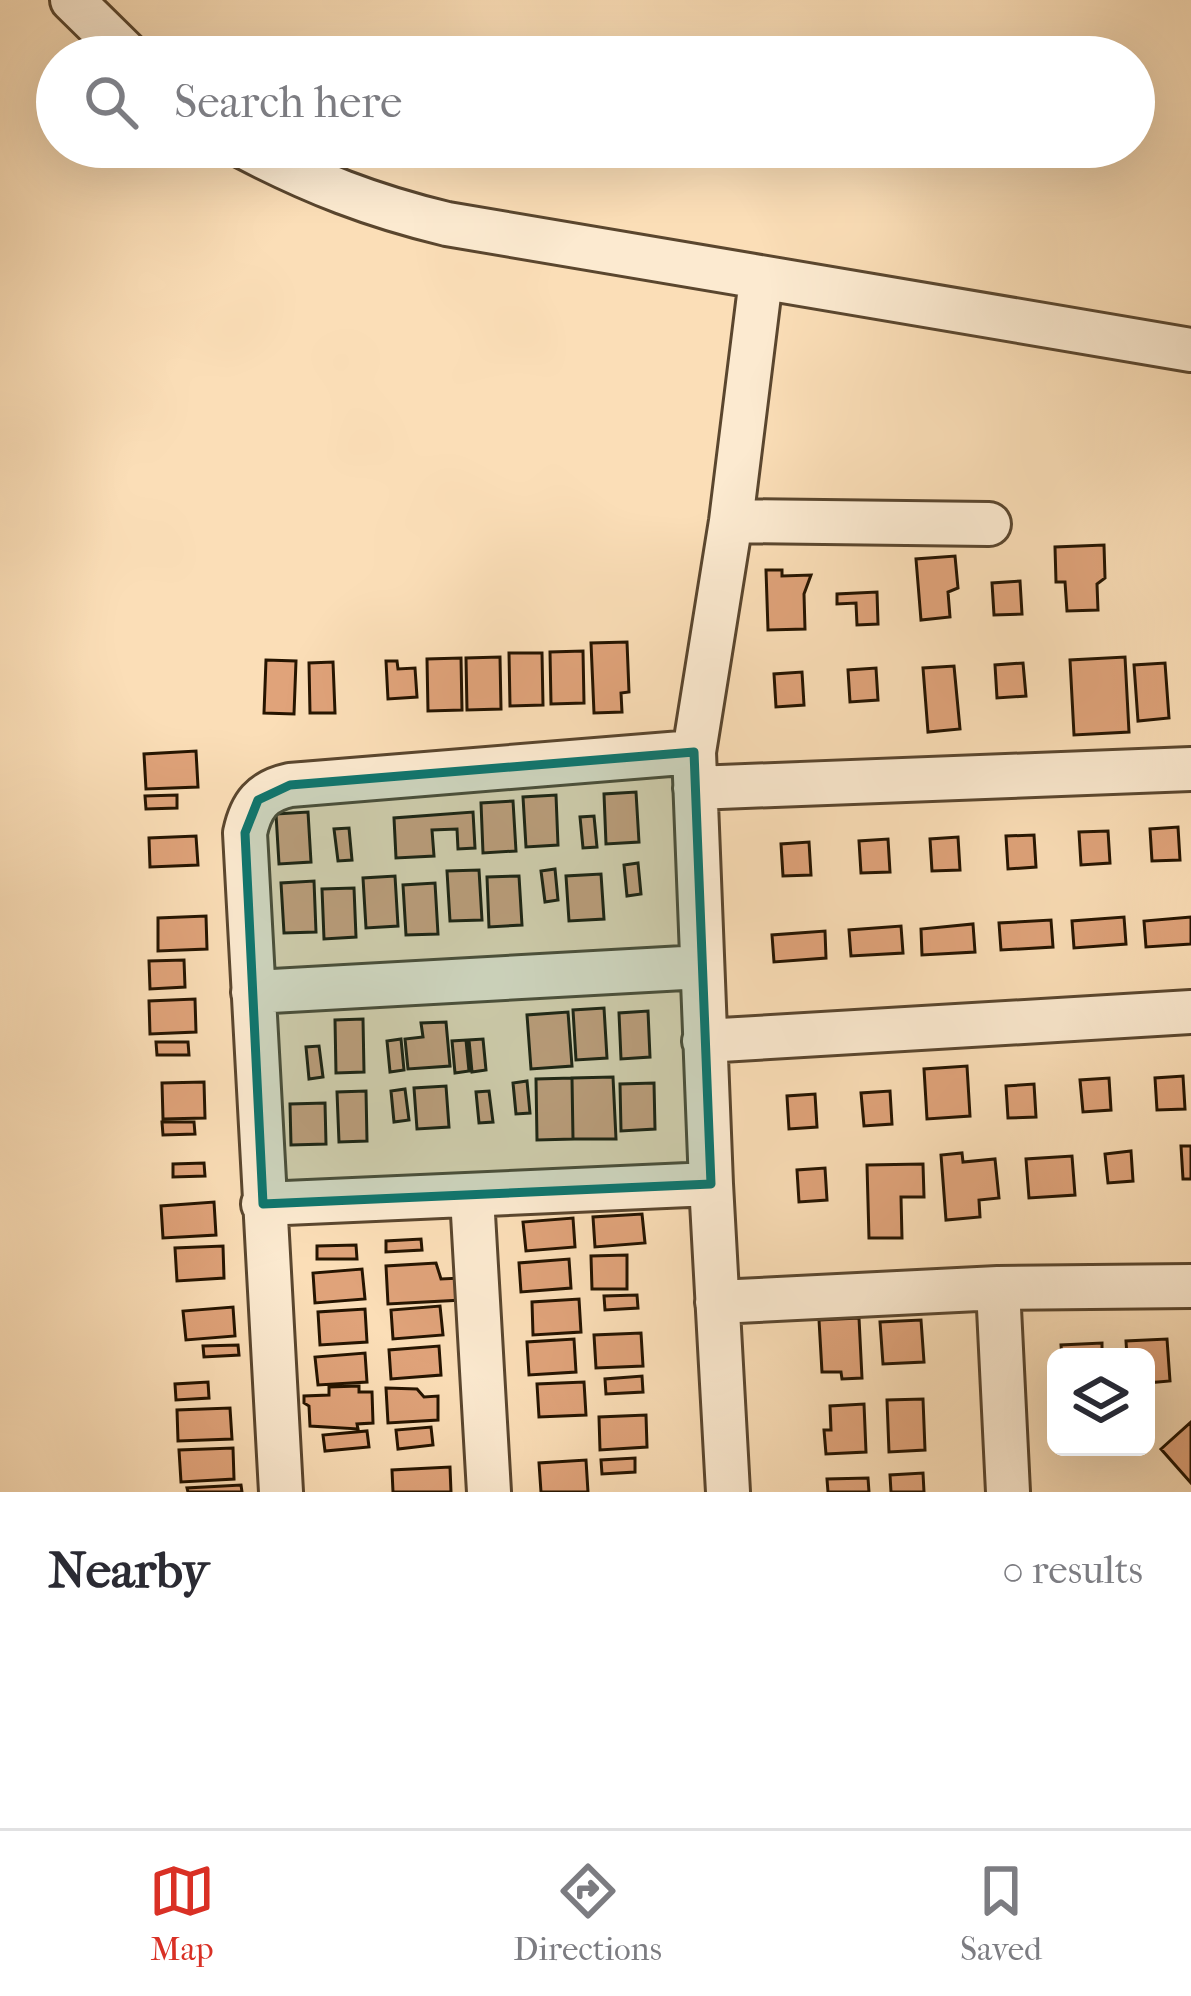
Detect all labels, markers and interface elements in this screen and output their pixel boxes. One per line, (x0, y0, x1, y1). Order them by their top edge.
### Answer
search box (36, 36, 1155, 168)
icon: search (78, 69, 144, 135)
text: Search here (174, 76, 402, 129)
map controls (1047, 1348, 1155, 1456)
button: layers (1047, 1348, 1155, 1456)
text: Nearby (48, 1540, 209, 1600)
text: 0 results (1002, 1547, 1143, 1593)
tab: Map (149, 1858, 215, 1969)
tab: Directions (513, 1858, 662, 1969)
tab: Saved (960, 1858, 1042, 1969)

